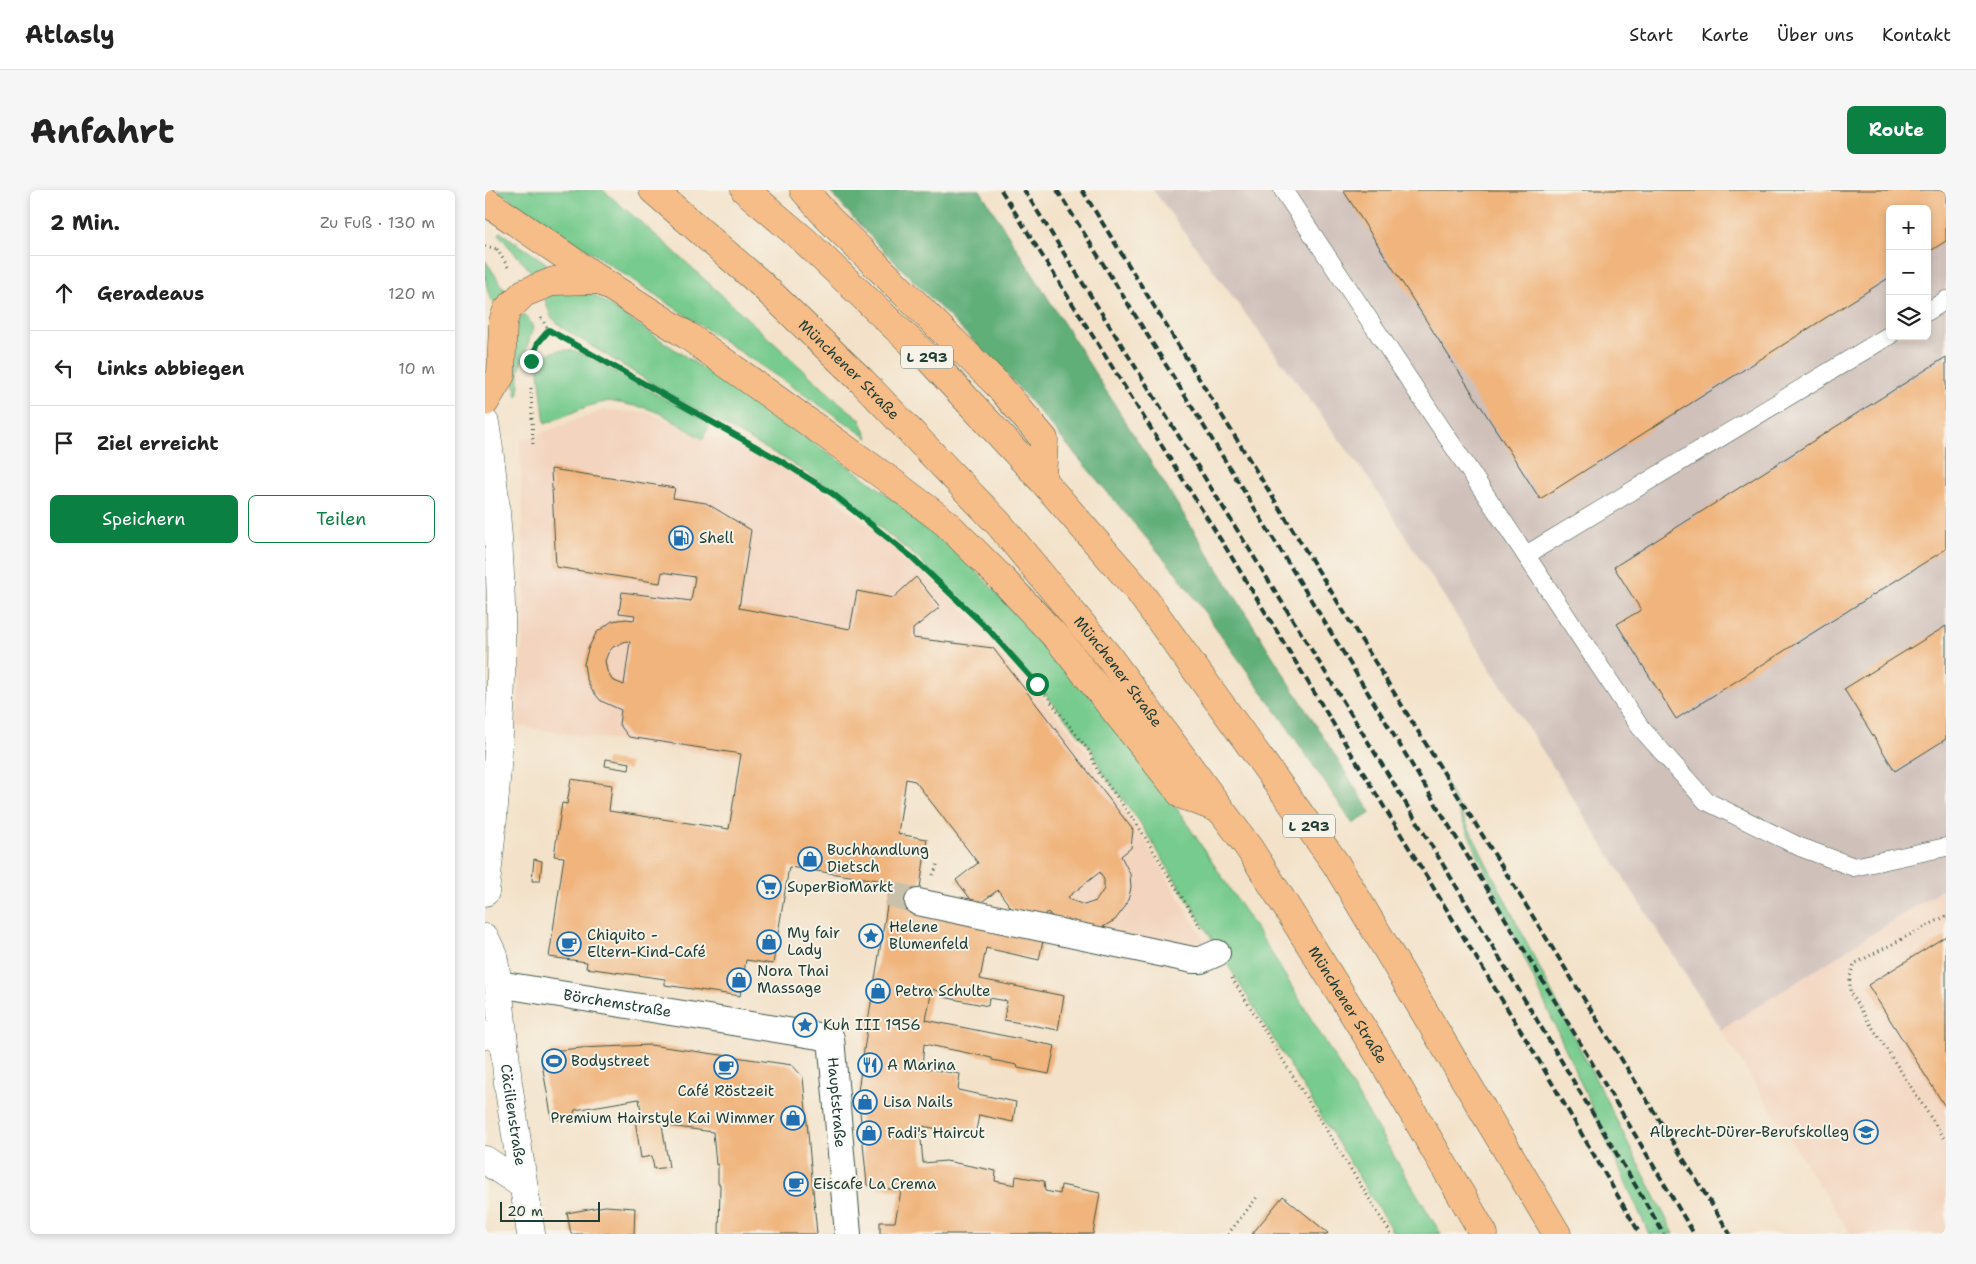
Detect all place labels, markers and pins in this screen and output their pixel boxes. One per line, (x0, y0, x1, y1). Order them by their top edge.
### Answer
fuel station icon: Shell (668, 525, 694, 551)
place label: Shell (699, 528, 734, 548)
place label: Buchhandlung Dietsch (827, 840, 929, 877)
shop icon: Buchhandlung Dietsch (797, 846, 823, 872)
supermarket icon: SuperBioMarkt (756, 874, 782, 900)
place label: SuperBioMarkt (787, 877, 894, 897)
place label: Helene Blumenfeld (889, 917, 969, 954)
place label: My fair Lady (787, 923, 840, 960)
place icon: Helene Blumenfeld (858, 923, 884, 949)
place label: Chiquito - Eltern-Kind-Café (587, 925, 706, 962)
shop icon: My fair Lady (756, 929, 782, 955)
cafe icon: Chiquito - Eltern-Kind-Café (556, 931, 582, 957)
place label: Nora Thai Massage (757, 961, 829, 998)
shop icon: Nora Thai Massage (726, 967, 752, 993)
shop icon: Petra Schulte (865, 978, 891, 1004)
place label: Petra Schulte (895, 981, 991, 1001)
place icon: Kuh III 1956 (792, 1012, 818, 1038)
place label: Kuh III 1956 (823, 1015, 921, 1035)
sports icon: Bodystreet (541, 1048, 567, 1074)
place label: Bodystreet (571, 1051, 650, 1071)
restaurant icon: A Marina (857, 1052, 883, 1078)
cafe icon: Café Röstzeit (713, 1054, 739, 1080)
place label: A Marina (887, 1055, 956, 1075)
place label: Café Röstzeit (678, 1081, 774, 1101)
shop icon: Lisa Nails (852, 1089, 878, 1115)
place label: Lisa Nails (883, 1092, 953, 1112)
shop icon: Premium Hairstyle Kai Wimmer (780, 1105, 806, 1131)
place label: Premium Hairstyle Kai Wimmer (550, 1108, 775, 1128)
school or university icon: Albrecht-Dürer-Berufskolleg (1853, 1119, 1879, 1145)
shop icon: Fadi's Haircut (856, 1120, 882, 1146)
place label: Albrecht-Dürer-Berufskolleg (1650, 1122, 1849, 1142)
place label: Fadi's Haircut (887, 1123, 985, 1143)
cafe icon: Eiscafe La Crema (783, 1171, 809, 1197)
place label: Eiscafe La Crema (813, 1174, 937, 1194)

